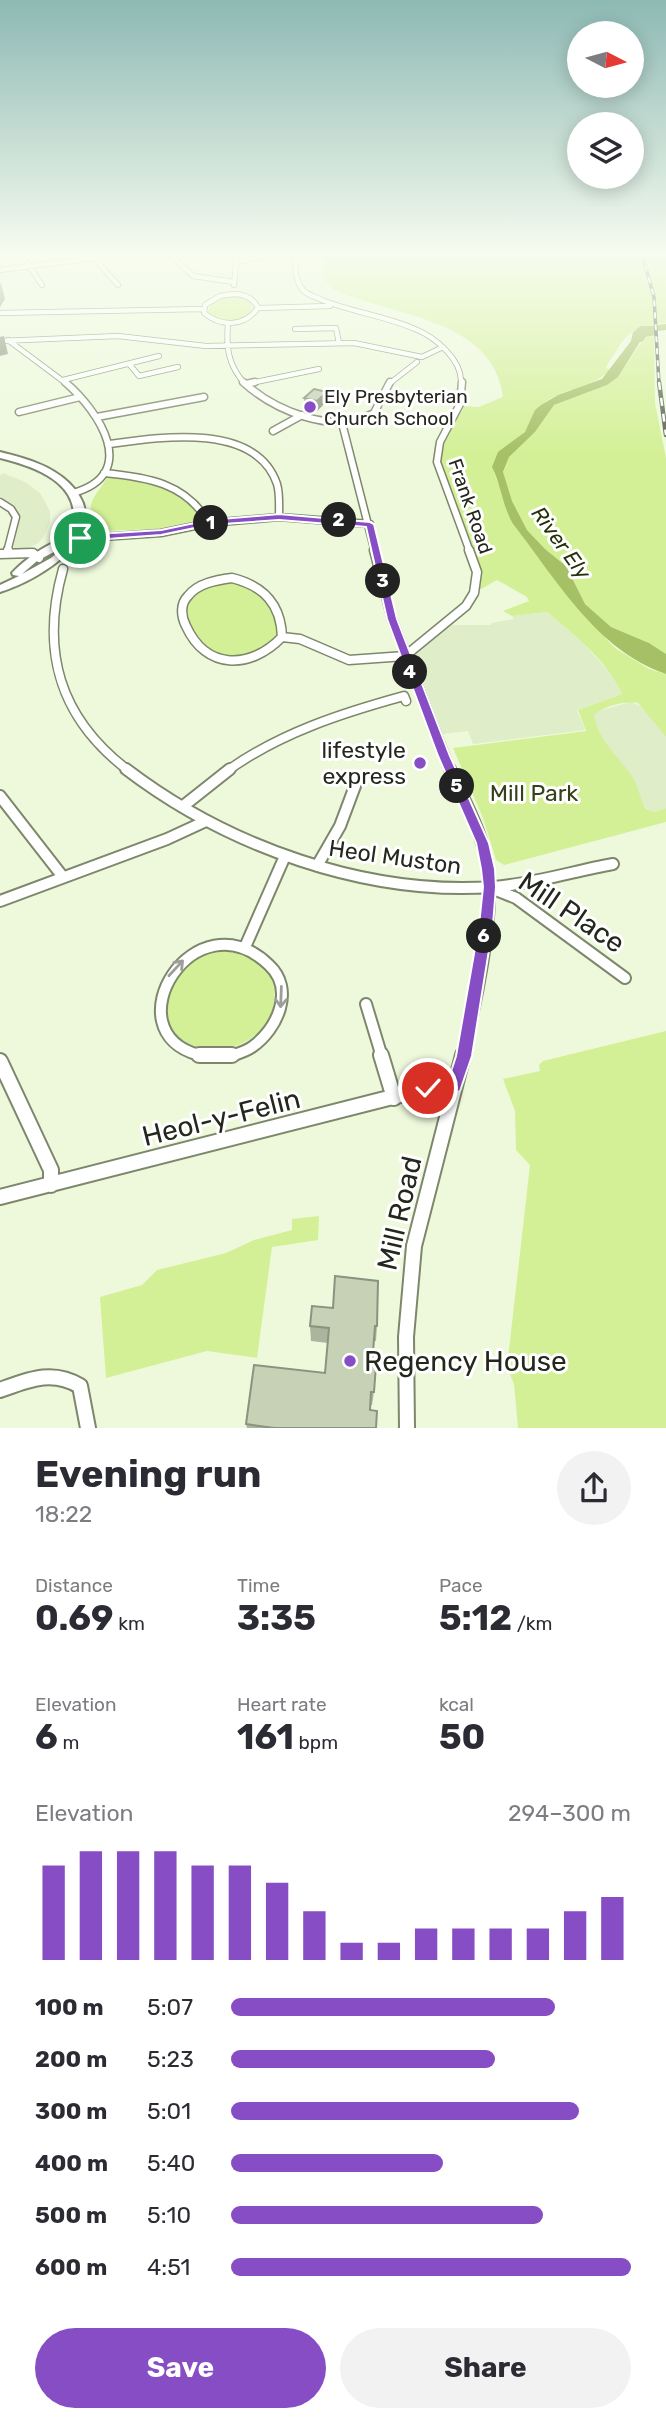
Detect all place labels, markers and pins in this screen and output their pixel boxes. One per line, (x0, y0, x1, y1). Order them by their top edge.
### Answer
place label: Ely Presbyterian Church School (324, 385, 468, 430)
marker: Ely Presbyterian Church School (302, 399, 318, 415)
pin: 2 (322, 503, 356, 538)
pin: 1 (194, 505, 228, 540)
pin (50, 508, 110, 568)
pin: 3 (366, 564, 400, 598)
pin: 4 (392, 654, 428, 690)
place label: lifestyle express (321, 736, 406, 790)
marker: lifestyle express (412, 755, 428, 771)
pin: 5 (440, 768, 475, 804)
pin: 6 (466, 918, 502, 954)
pin (398, 1058, 458, 1118)
place label: Regency House (364, 1345, 567, 1378)
marker: Regency House (342, 1353, 358, 1369)

